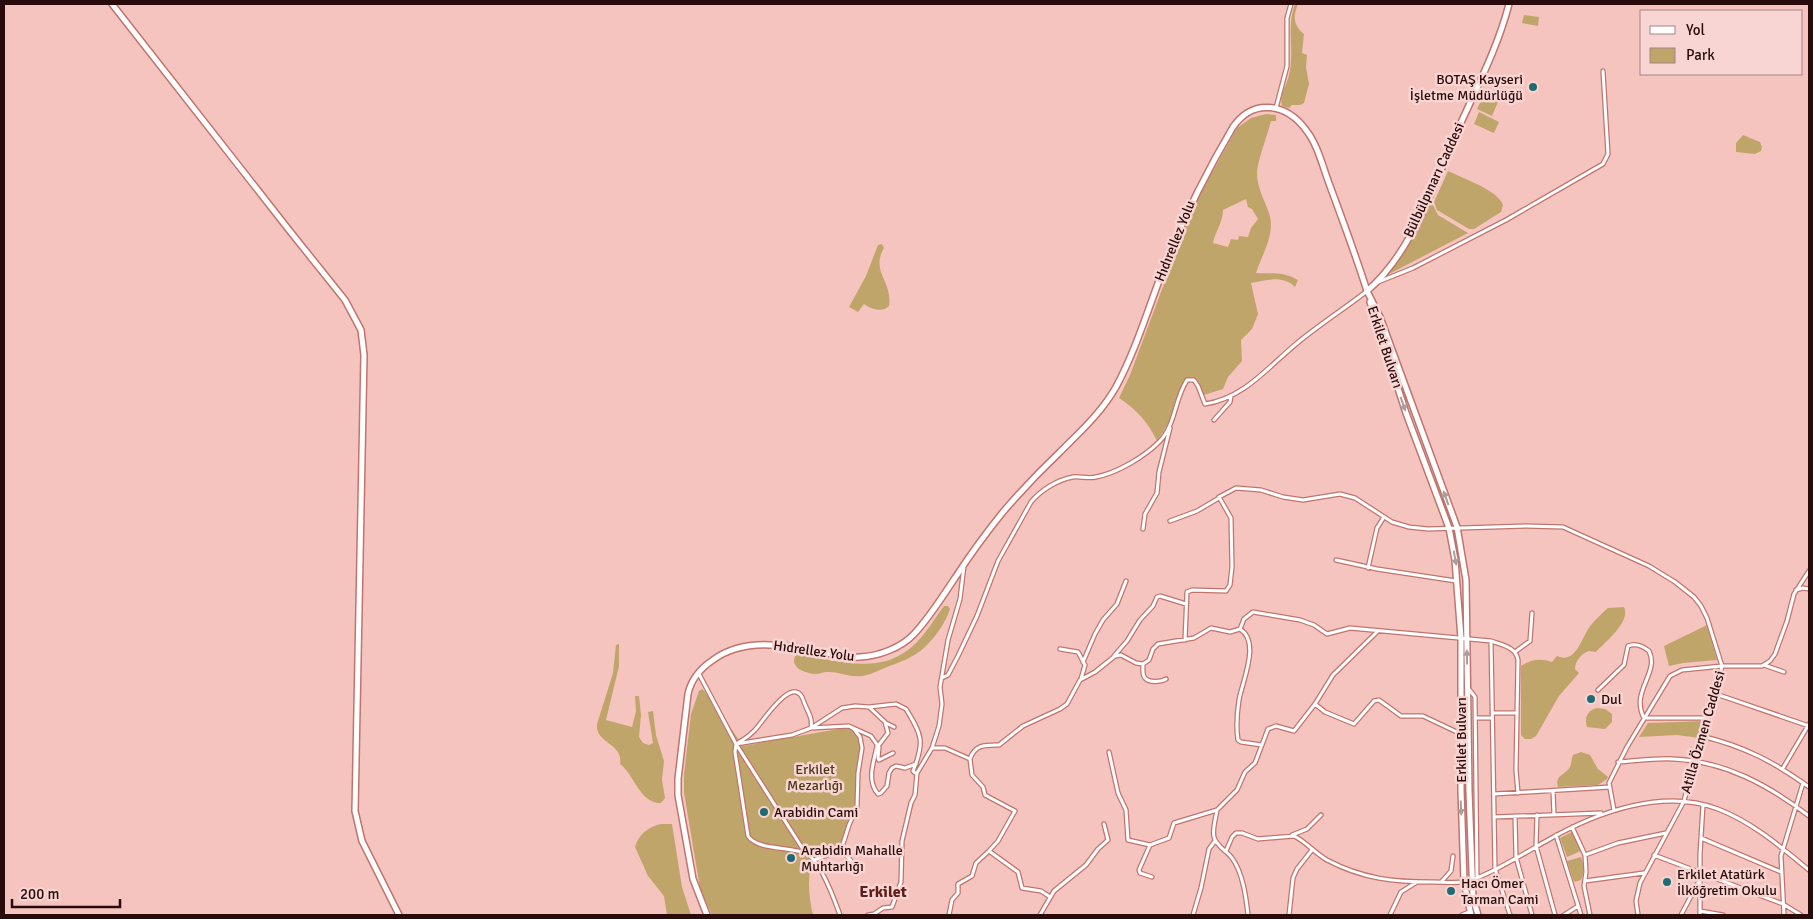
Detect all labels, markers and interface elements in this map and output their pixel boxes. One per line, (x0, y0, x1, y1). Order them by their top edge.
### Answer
legend (1640, 10, 1803, 75)
text: Yol (1686, 21, 1705, 39)
text: Park (1686, 46, 1715, 64)
place label: BOTAŞ Kayseri İşletme Müdürlüğü (1410, 71, 1523, 104)
marker: BOTAŞ Kayseri İşletme Müdürlüğü (1527, 81, 1539, 93)
street label: Bülbülpınarı Caddesi (1400, 120, 1468, 240)
street label: Hıdırellez Yolu (1151, 198, 1199, 284)
street label: Erkilet Bulvarı (1364, 304, 1406, 390)
one-way arrow (1400, 397, 1408, 412)
one-way arrow (1442, 490, 1449, 505)
one-way arrow (1451, 551, 1459, 567)
street label: Hıdrellez Yolu (772, 637, 856, 665)
one-way arrow (1463, 649, 1471, 665)
street label: Atilla Özmen Caddesi (1677, 669, 1729, 795)
place label: Dul (1601, 691, 1622, 708)
marker: Dul (1585, 693, 1597, 705)
street label: Erkilet Bulvarı (1453, 697, 1470, 783)
park label: Erkilet Mezarlığı (787, 761, 843, 794)
one-way arrow (1458, 800, 1466, 816)
place label: Arabidin Cami (774, 804, 858, 821)
marker: Arabidin Cami (758, 806, 770, 818)
place label: Arabidin Mahalle Muhtarlığı (801, 842, 903, 875)
marker: Arabidin Mahalle Muhtarlığı (785, 852, 797, 864)
place label: Erkilet Atatürk İlköğretim Okulu (1677, 866, 1777, 899)
place label: Hacı Ömer Tarman Cami (1461, 875, 1539, 908)
scale bar (12, 876, 120, 908)
marker: Erkilet Atatürk İlköğretim Okulu (1661, 876, 1673, 888)
district label: Erkilet (859, 882, 907, 902)
text: 200 m (20, 885, 60, 903)
marker: Hacı Ömer Tarman Cami (1445, 885, 1457, 897)

